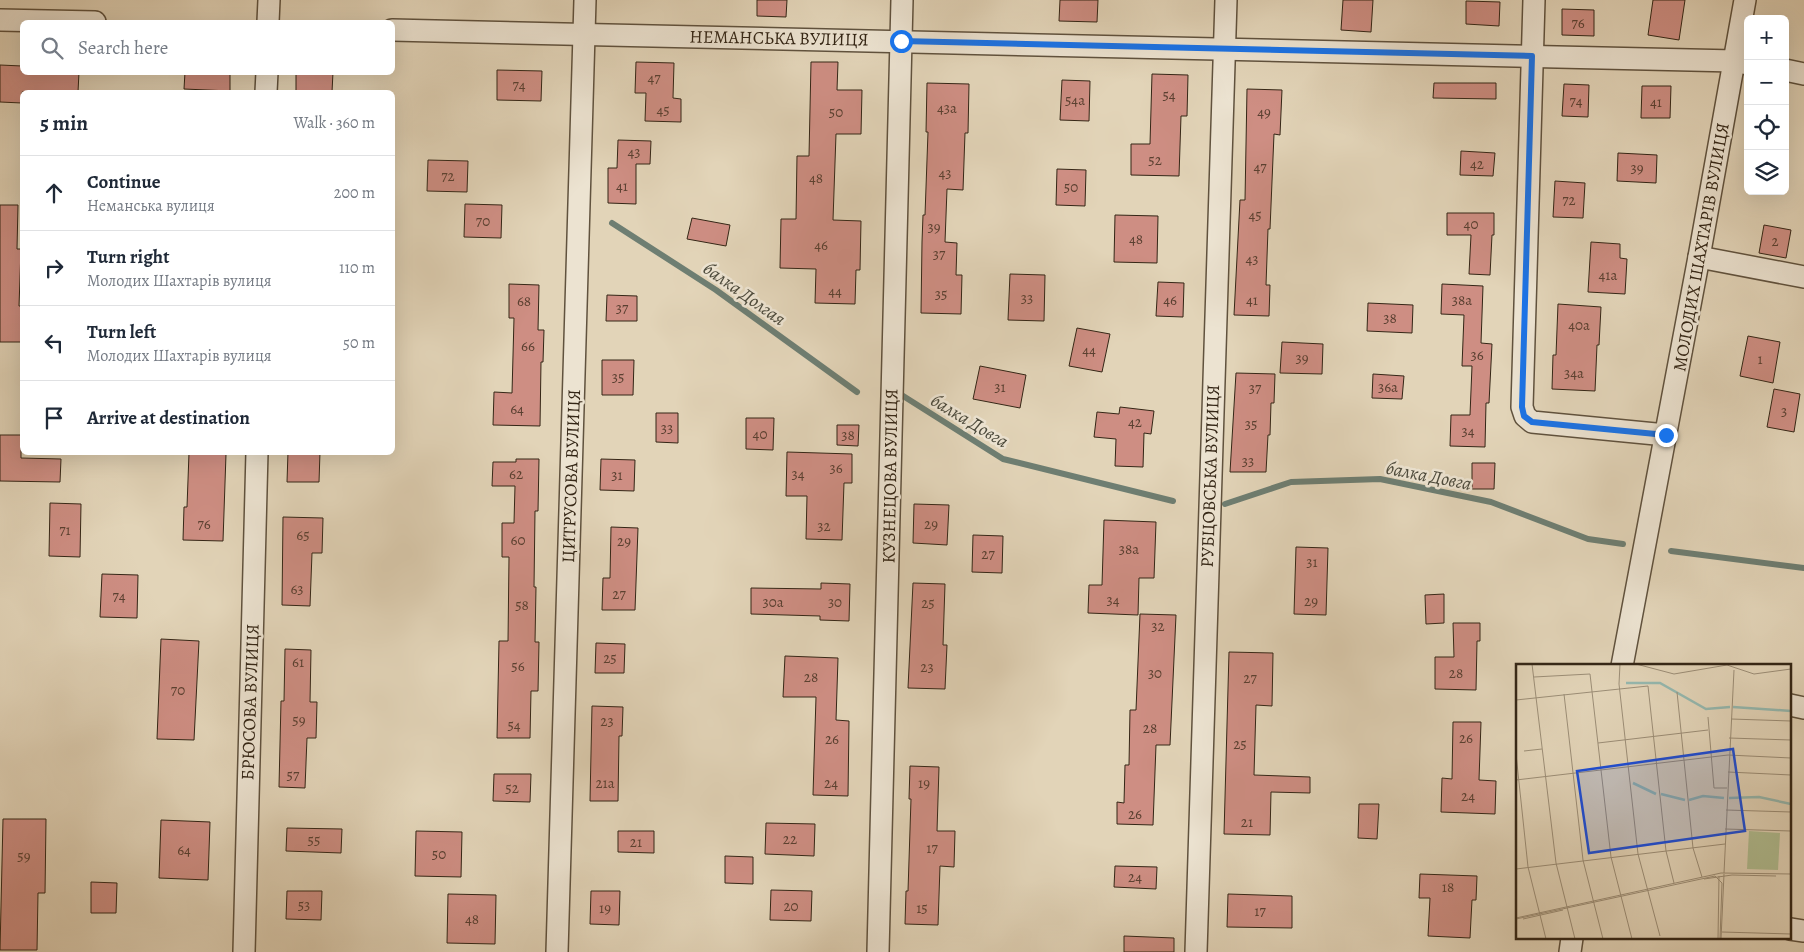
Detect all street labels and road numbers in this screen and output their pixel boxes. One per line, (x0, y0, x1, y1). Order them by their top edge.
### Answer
street label: НЕМАНСЬКА ВУЛИЦЯ (689, 24, 869, 52)
street label: МОЛОДИХ ШАХТАРІВ ВУЛИЦЯ (1667, 121, 1735, 373)
street label: РУБЦОВСЬКА ВУЛИЦЯ (1195, 384, 1225, 568)
street label: КУЗНЕЦОВА ВУЛИЦЯ (876, 388, 904, 564)
street label: ЦИТРУСОВА ВУЛИЦЯ (556, 389, 586, 563)
street label: БРЮСОВА ВУЛИЦЯ (235, 623, 265, 781)

